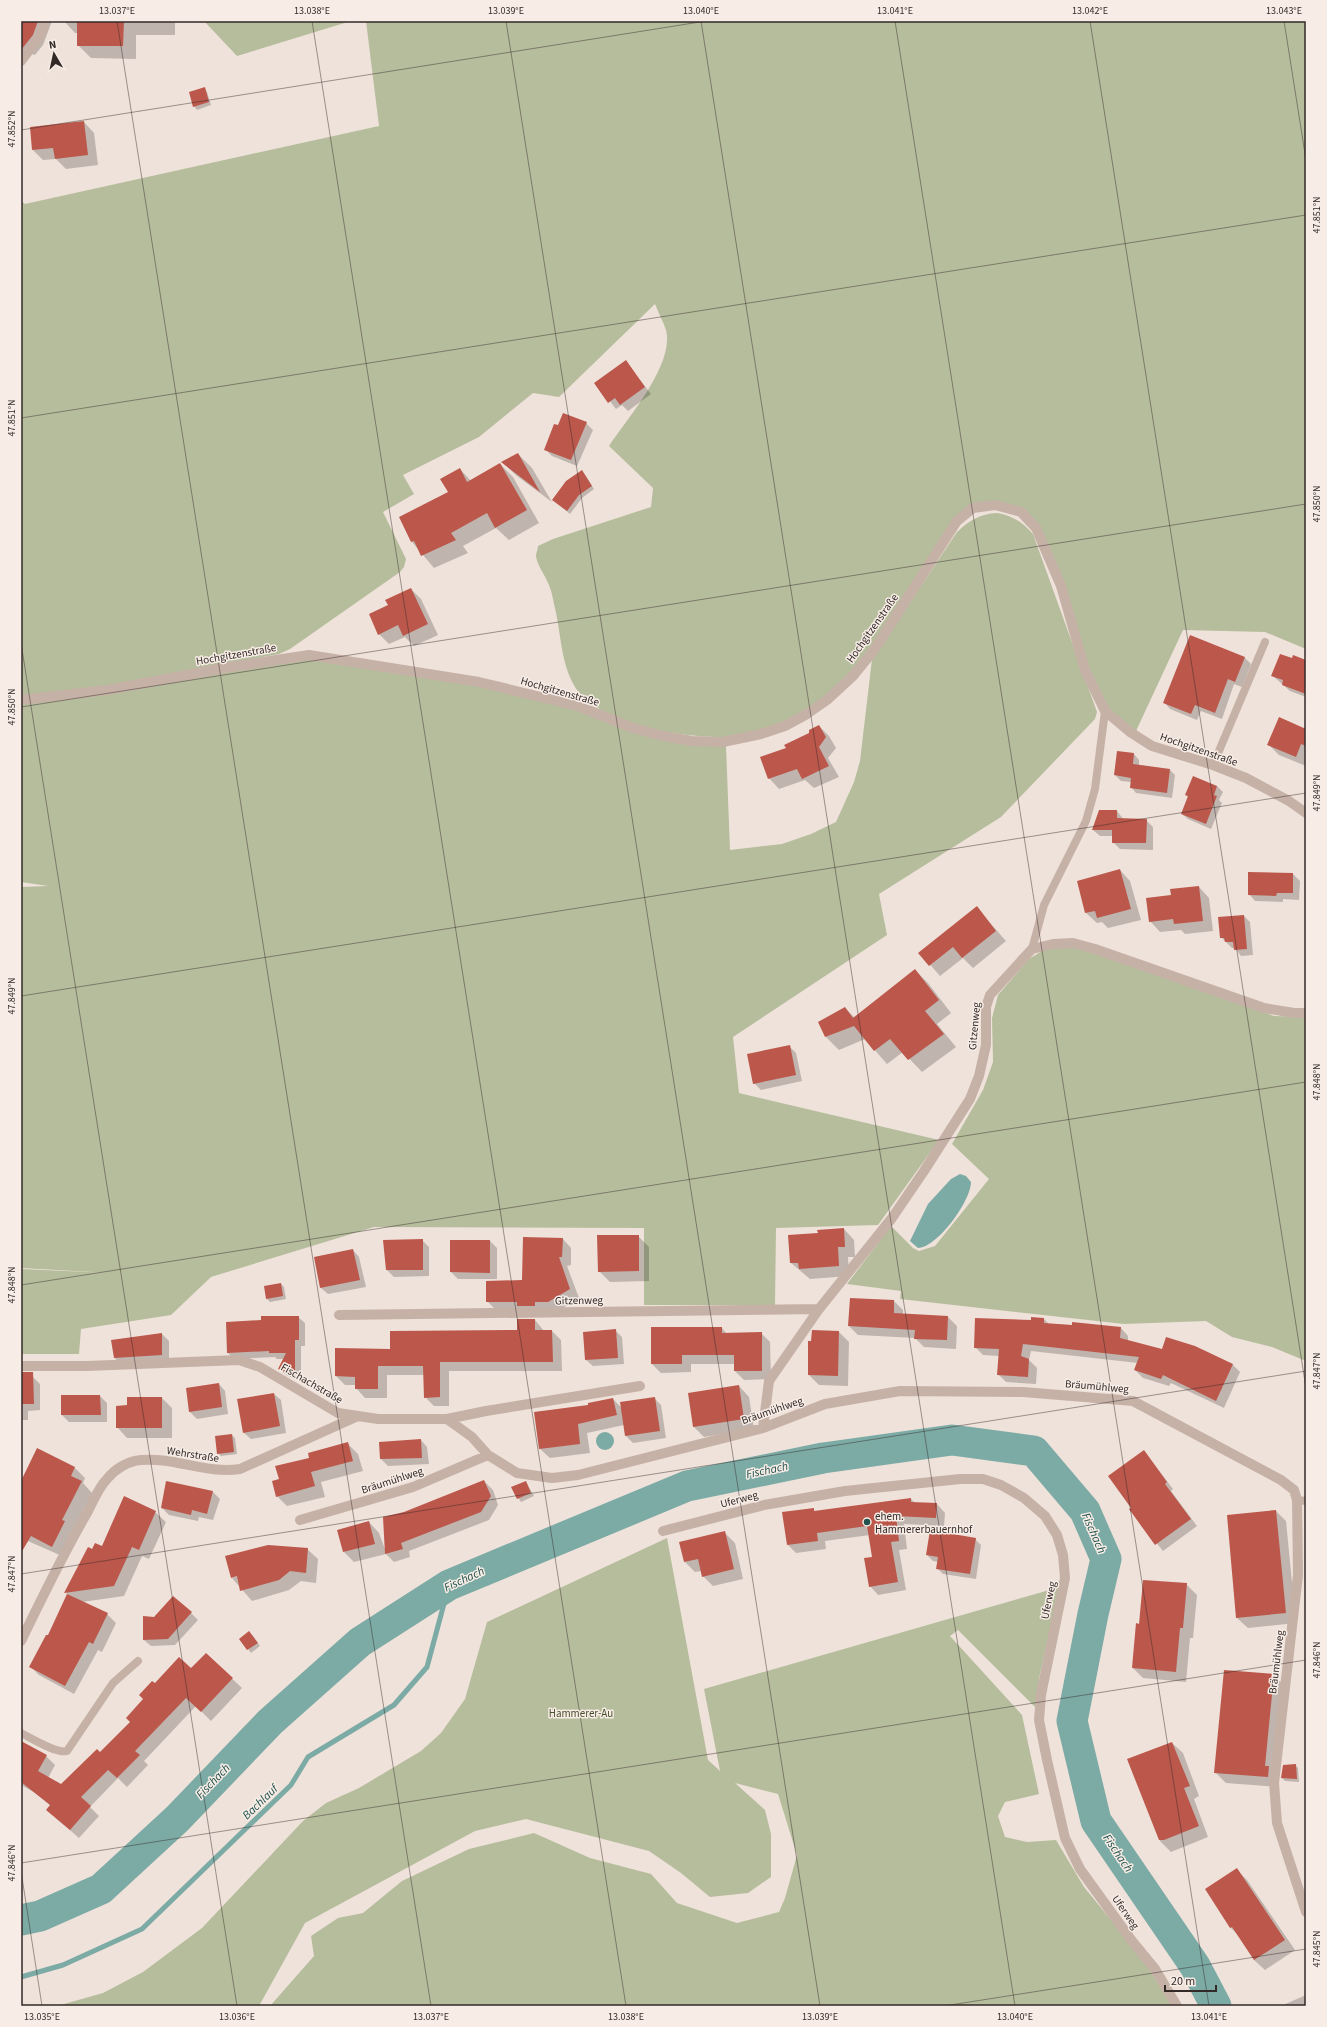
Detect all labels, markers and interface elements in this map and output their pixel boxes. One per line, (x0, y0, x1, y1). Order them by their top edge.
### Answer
text: 13.037°E (99, 4, 135, 18)
text: 13.038°E (294, 4, 330, 18)
text: 13.039°E (488, 4, 524, 18)
text: 13.040°E (683, 4, 719, 18)
text: 13.041°E (877, 4, 913, 18)
text: 13.042°E (1072, 4, 1108, 18)
text: 13.043°E (1266, 4, 1302, 18)
north arrow (34, 34, 74, 74)
text: N (48, 37, 57, 53)
text: 47.852°N (5, 110, 19, 148)
text: 47.851°N (1310, 196, 1324, 234)
text: 47.851°N (5, 399, 19, 437)
text: 47.850°N (1310, 485, 1324, 523)
street label: Hochgitzenstraße (843, 590, 902, 666)
street label: Hochgitzenstraße (195, 640, 278, 669)
street label: Hochgitzenstraße (519, 673, 601, 710)
text: 47.850°N (5, 688, 19, 726)
street label: Hochgitzenstraße (1158, 729, 1240, 770)
text: 47.849°N (1310, 774, 1324, 812)
text: 47.849°N (5, 977, 19, 1015)
street label: Gitzenweg (965, 1001, 984, 1051)
text: 47.848°N (1310, 1063, 1324, 1101)
text: 47.848°N (5, 1266, 19, 1304)
street label: Gitzenweg (555, 1293, 604, 1308)
text: 47.847°N (1310, 1352, 1324, 1390)
street label: Fischachstraße (278, 1360, 346, 1408)
street label: Bräumühlweg (1064, 1376, 1130, 1397)
street label: Bräumühlweg (739, 1393, 805, 1428)
street label: Wehrstraße (166, 1443, 221, 1466)
water label: Fischach (744, 1458, 790, 1483)
street label: Bräumühlweg (359, 1463, 425, 1498)
street label: Uferweg (719, 1487, 760, 1512)
place label: ehem. Hammererbauernhof (875, 1509, 973, 1537)
water label: Fischach (1077, 1510, 1110, 1556)
marker: ehem. Hammererbauernhof (862, 1517, 872, 1527)
text: 47.847°N (5, 1555, 19, 1593)
water label: Fischach (441, 1563, 487, 1596)
street label: Uferweg (1037, 1579, 1060, 1620)
street label: Bräumühlweg (1265, 1629, 1288, 1695)
text: 47.846°N (1310, 1641, 1324, 1679)
park label: Hammerer-Au (549, 1706, 613, 1721)
water label: Fischach (192, 1760, 234, 1803)
water label: Bachlauf (239, 1780, 283, 1824)
water label: Fischach (1099, 1831, 1137, 1876)
text: 47.846°N (5, 1844, 19, 1882)
street label: Uferweg (1108, 1892, 1143, 1933)
text: 47.845°N (1310, 1930, 1324, 1968)
scale bar (1165, 1967, 1216, 1993)
text: 20 m (1171, 1973, 1195, 1990)
text: 13.035°E (24, 2010, 60, 2024)
text: 13.036°E (219, 2010, 255, 2024)
text: 13.037°E (413, 2010, 449, 2024)
text: 13.038°E (608, 2010, 644, 2024)
text: 13.039°E (802, 2010, 838, 2024)
text: 13.040°E (997, 2010, 1033, 2024)
text: 13.041°E (1191, 2010, 1227, 2024)

